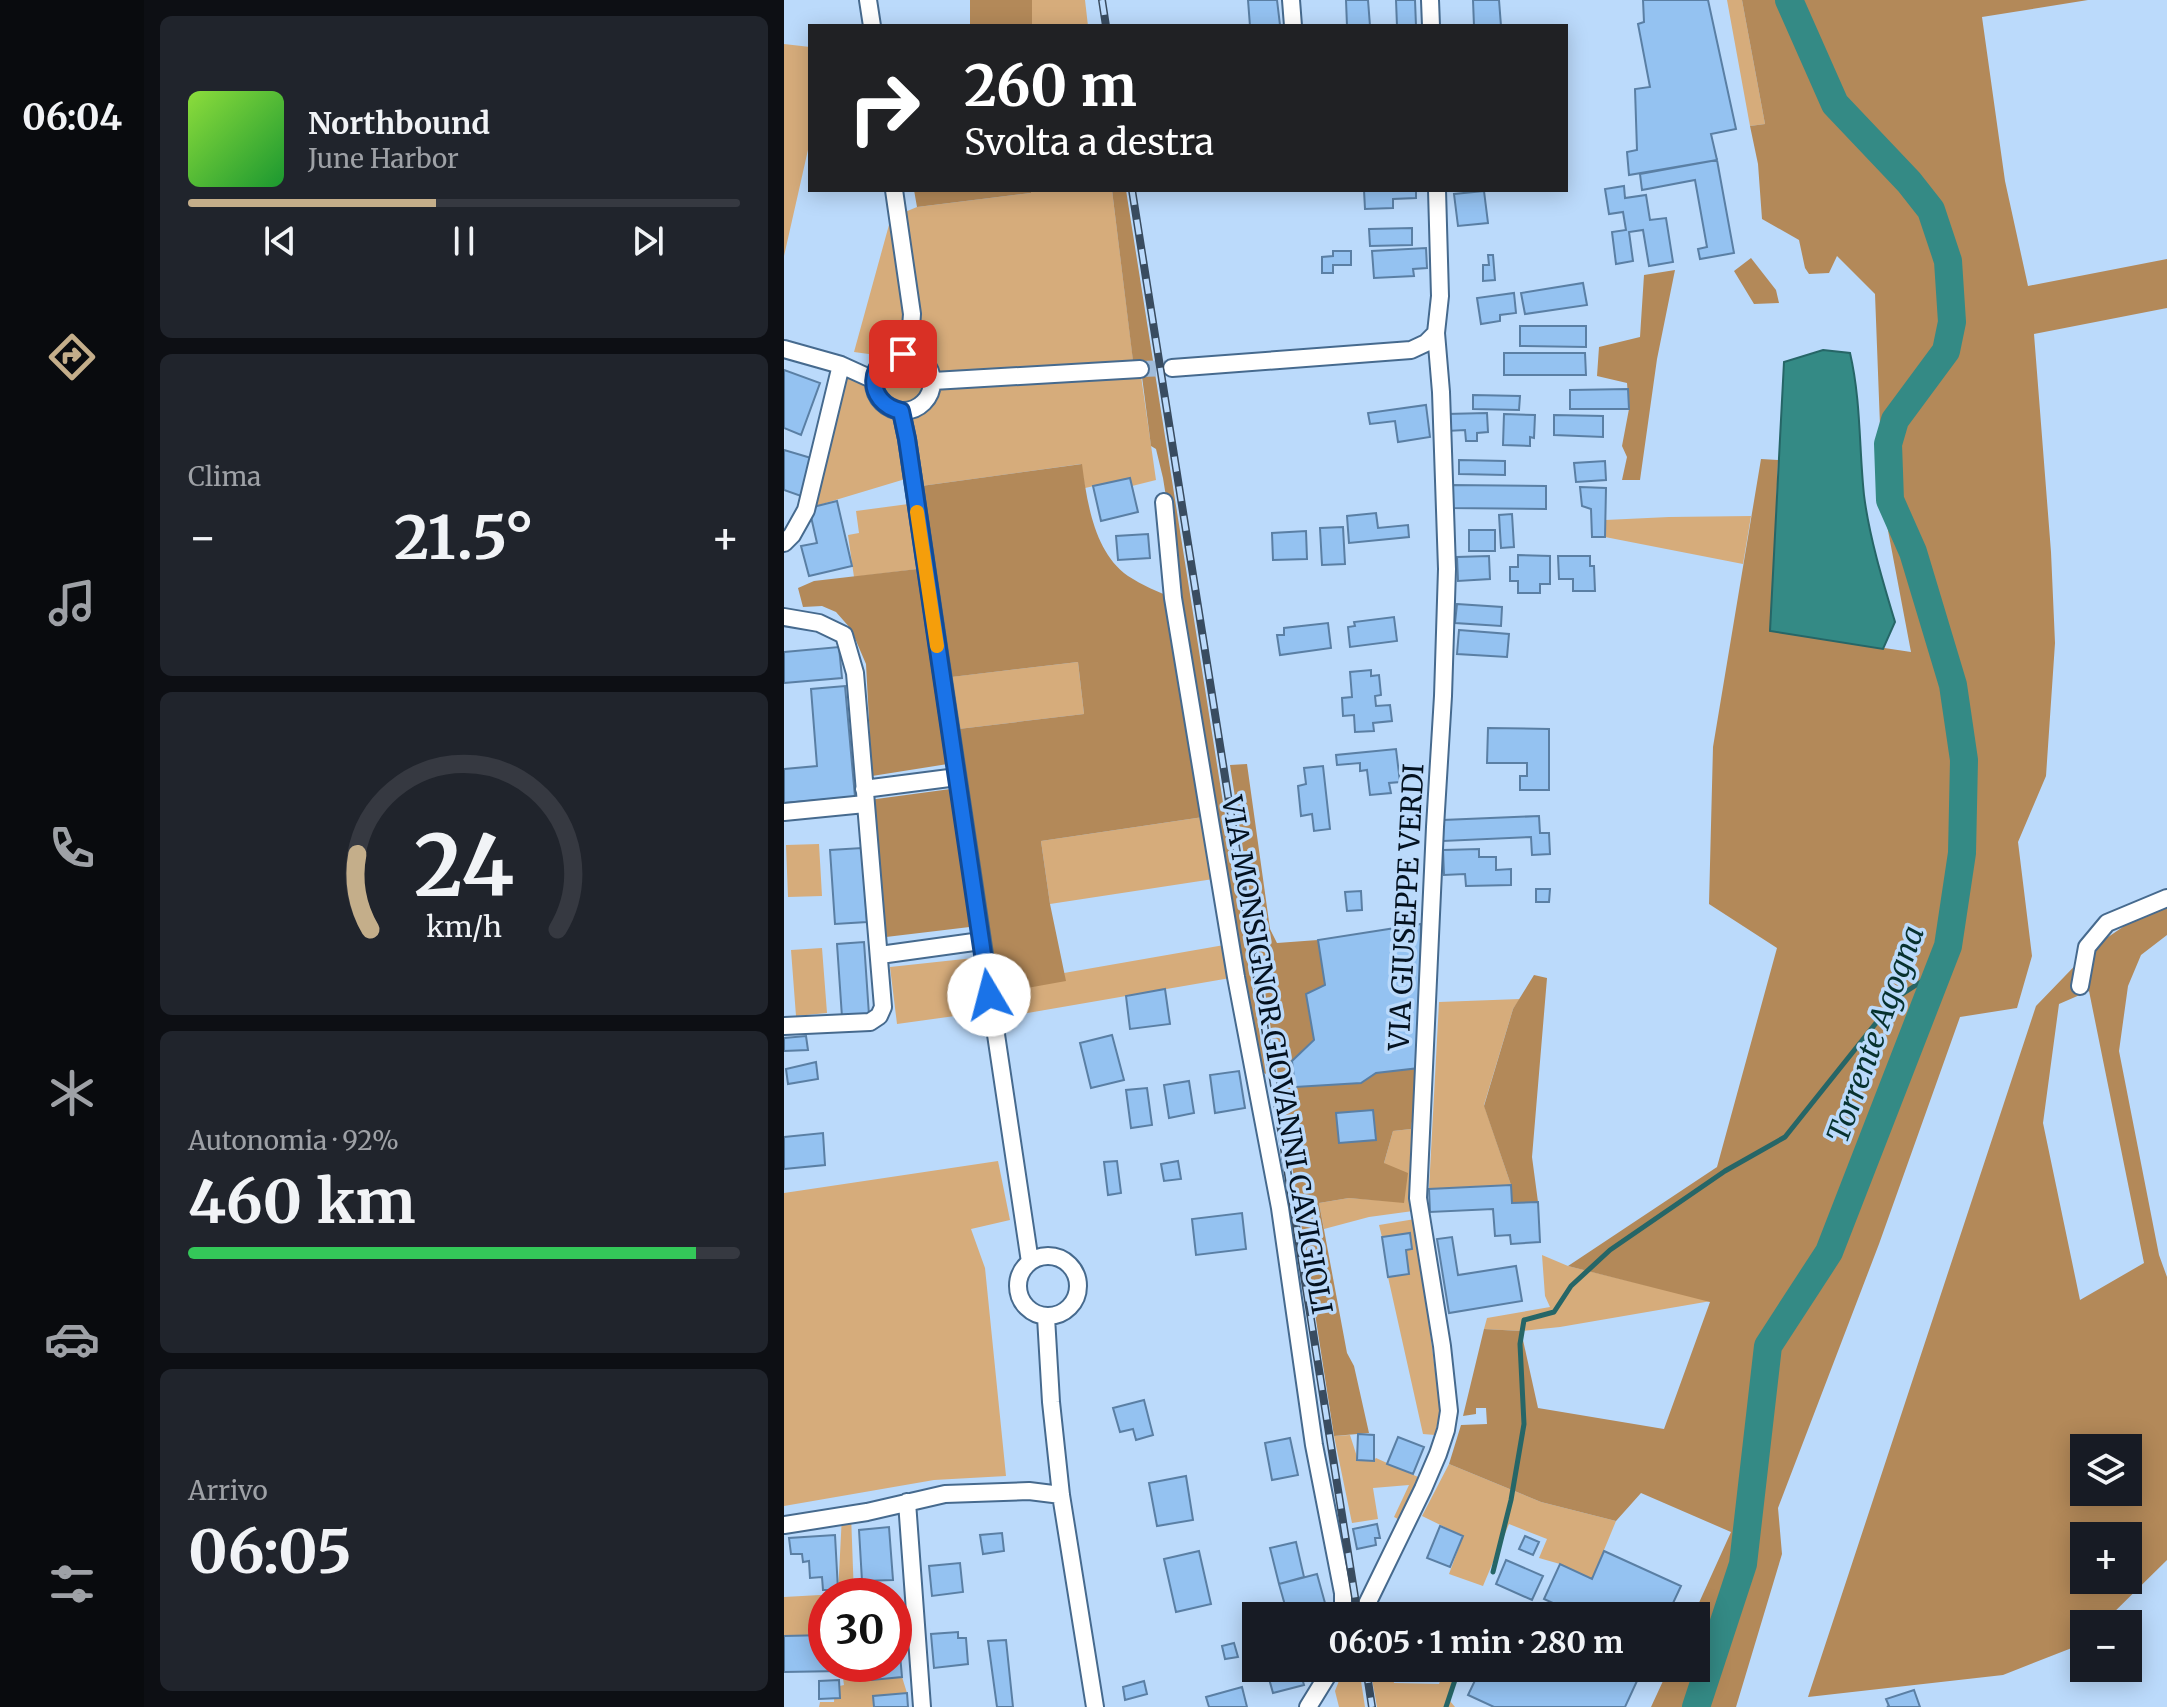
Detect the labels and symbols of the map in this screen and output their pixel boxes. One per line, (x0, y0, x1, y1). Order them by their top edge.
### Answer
pin (869, 320, 937, 388)
street label: VIA GIUSEPPE VERDI (1380, 763, 1431, 1052)
street label: VIA MONSIGNOR GIOVANNI CAVIGIOLI (1213, 792, 1340, 1317)
water label: Torrente Agogna (1818, 920, 1932, 1148)
position arrow (947, 953, 1031, 1037)
speed limit sign: 30 (808, 1578, 912, 1682)

